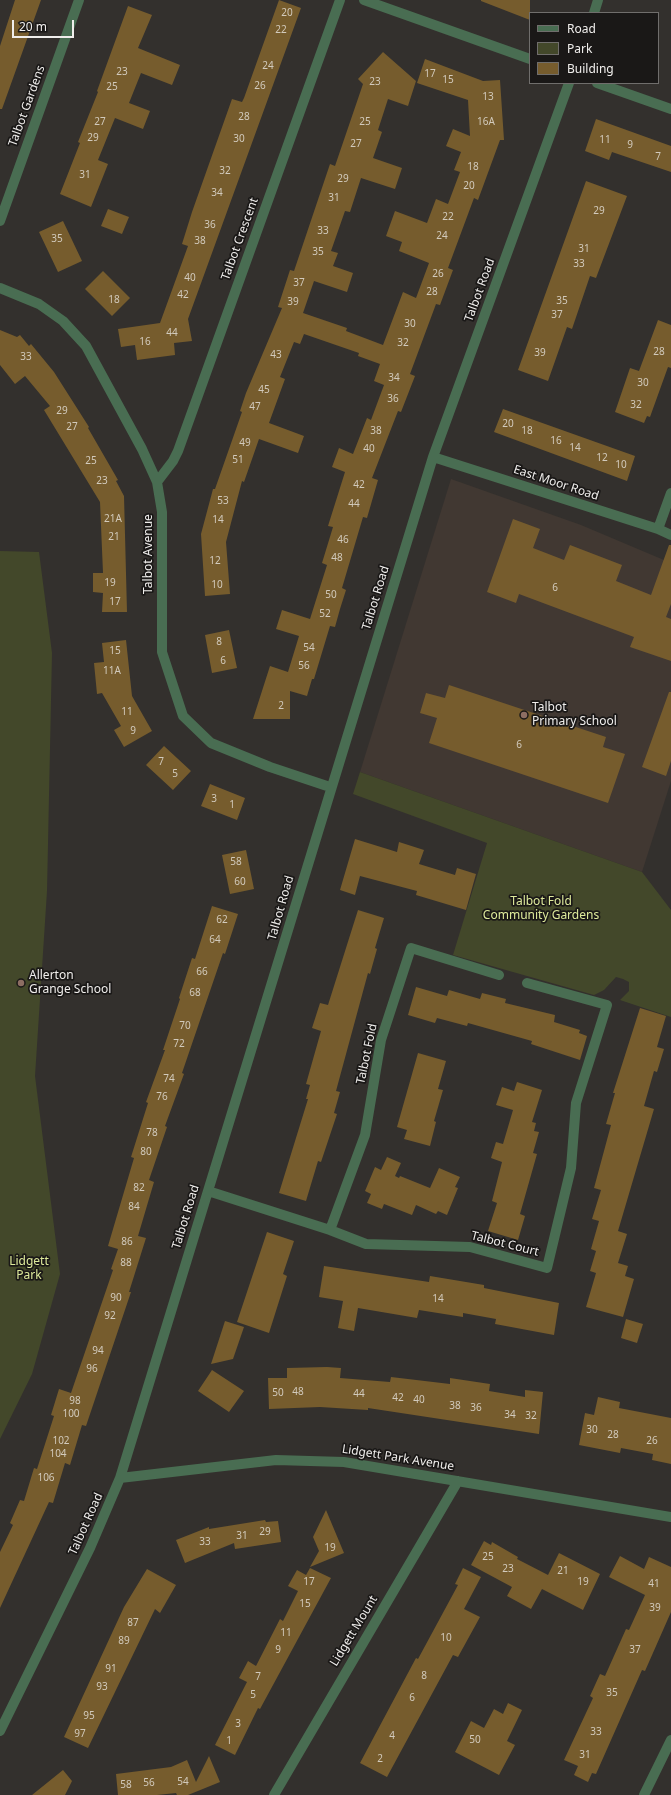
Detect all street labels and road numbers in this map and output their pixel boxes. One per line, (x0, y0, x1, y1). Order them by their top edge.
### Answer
street label: Talbot Gardens (6, 64, 48, 148)
street label: Talbot Crescent (218, 196, 262, 282)
street label: Talbot Road (462, 256, 498, 324)
street label: East Moor Road (511, 462, 601, 504)
street label: Talbot Avenue (142, 514, 156, 594)
street label: Talbot Road (359, 564, 393, 632)
street label: Talbot Road (265, 874, 297, 942)
street label: Talbot Fold (354, 1022, 380, 1086)
street label: Talbot Road (169, 1183, 203, 1251)
street label: Talbot Court (470, 1229, 540, 1259)
street label: Lidgett Park Avenue (341, 1442, 455, 1474)
street label: Talbot Road (66, 1491, 106, 1557)
street label: Lidgett Mount (327, 1593, 381, 1669)

